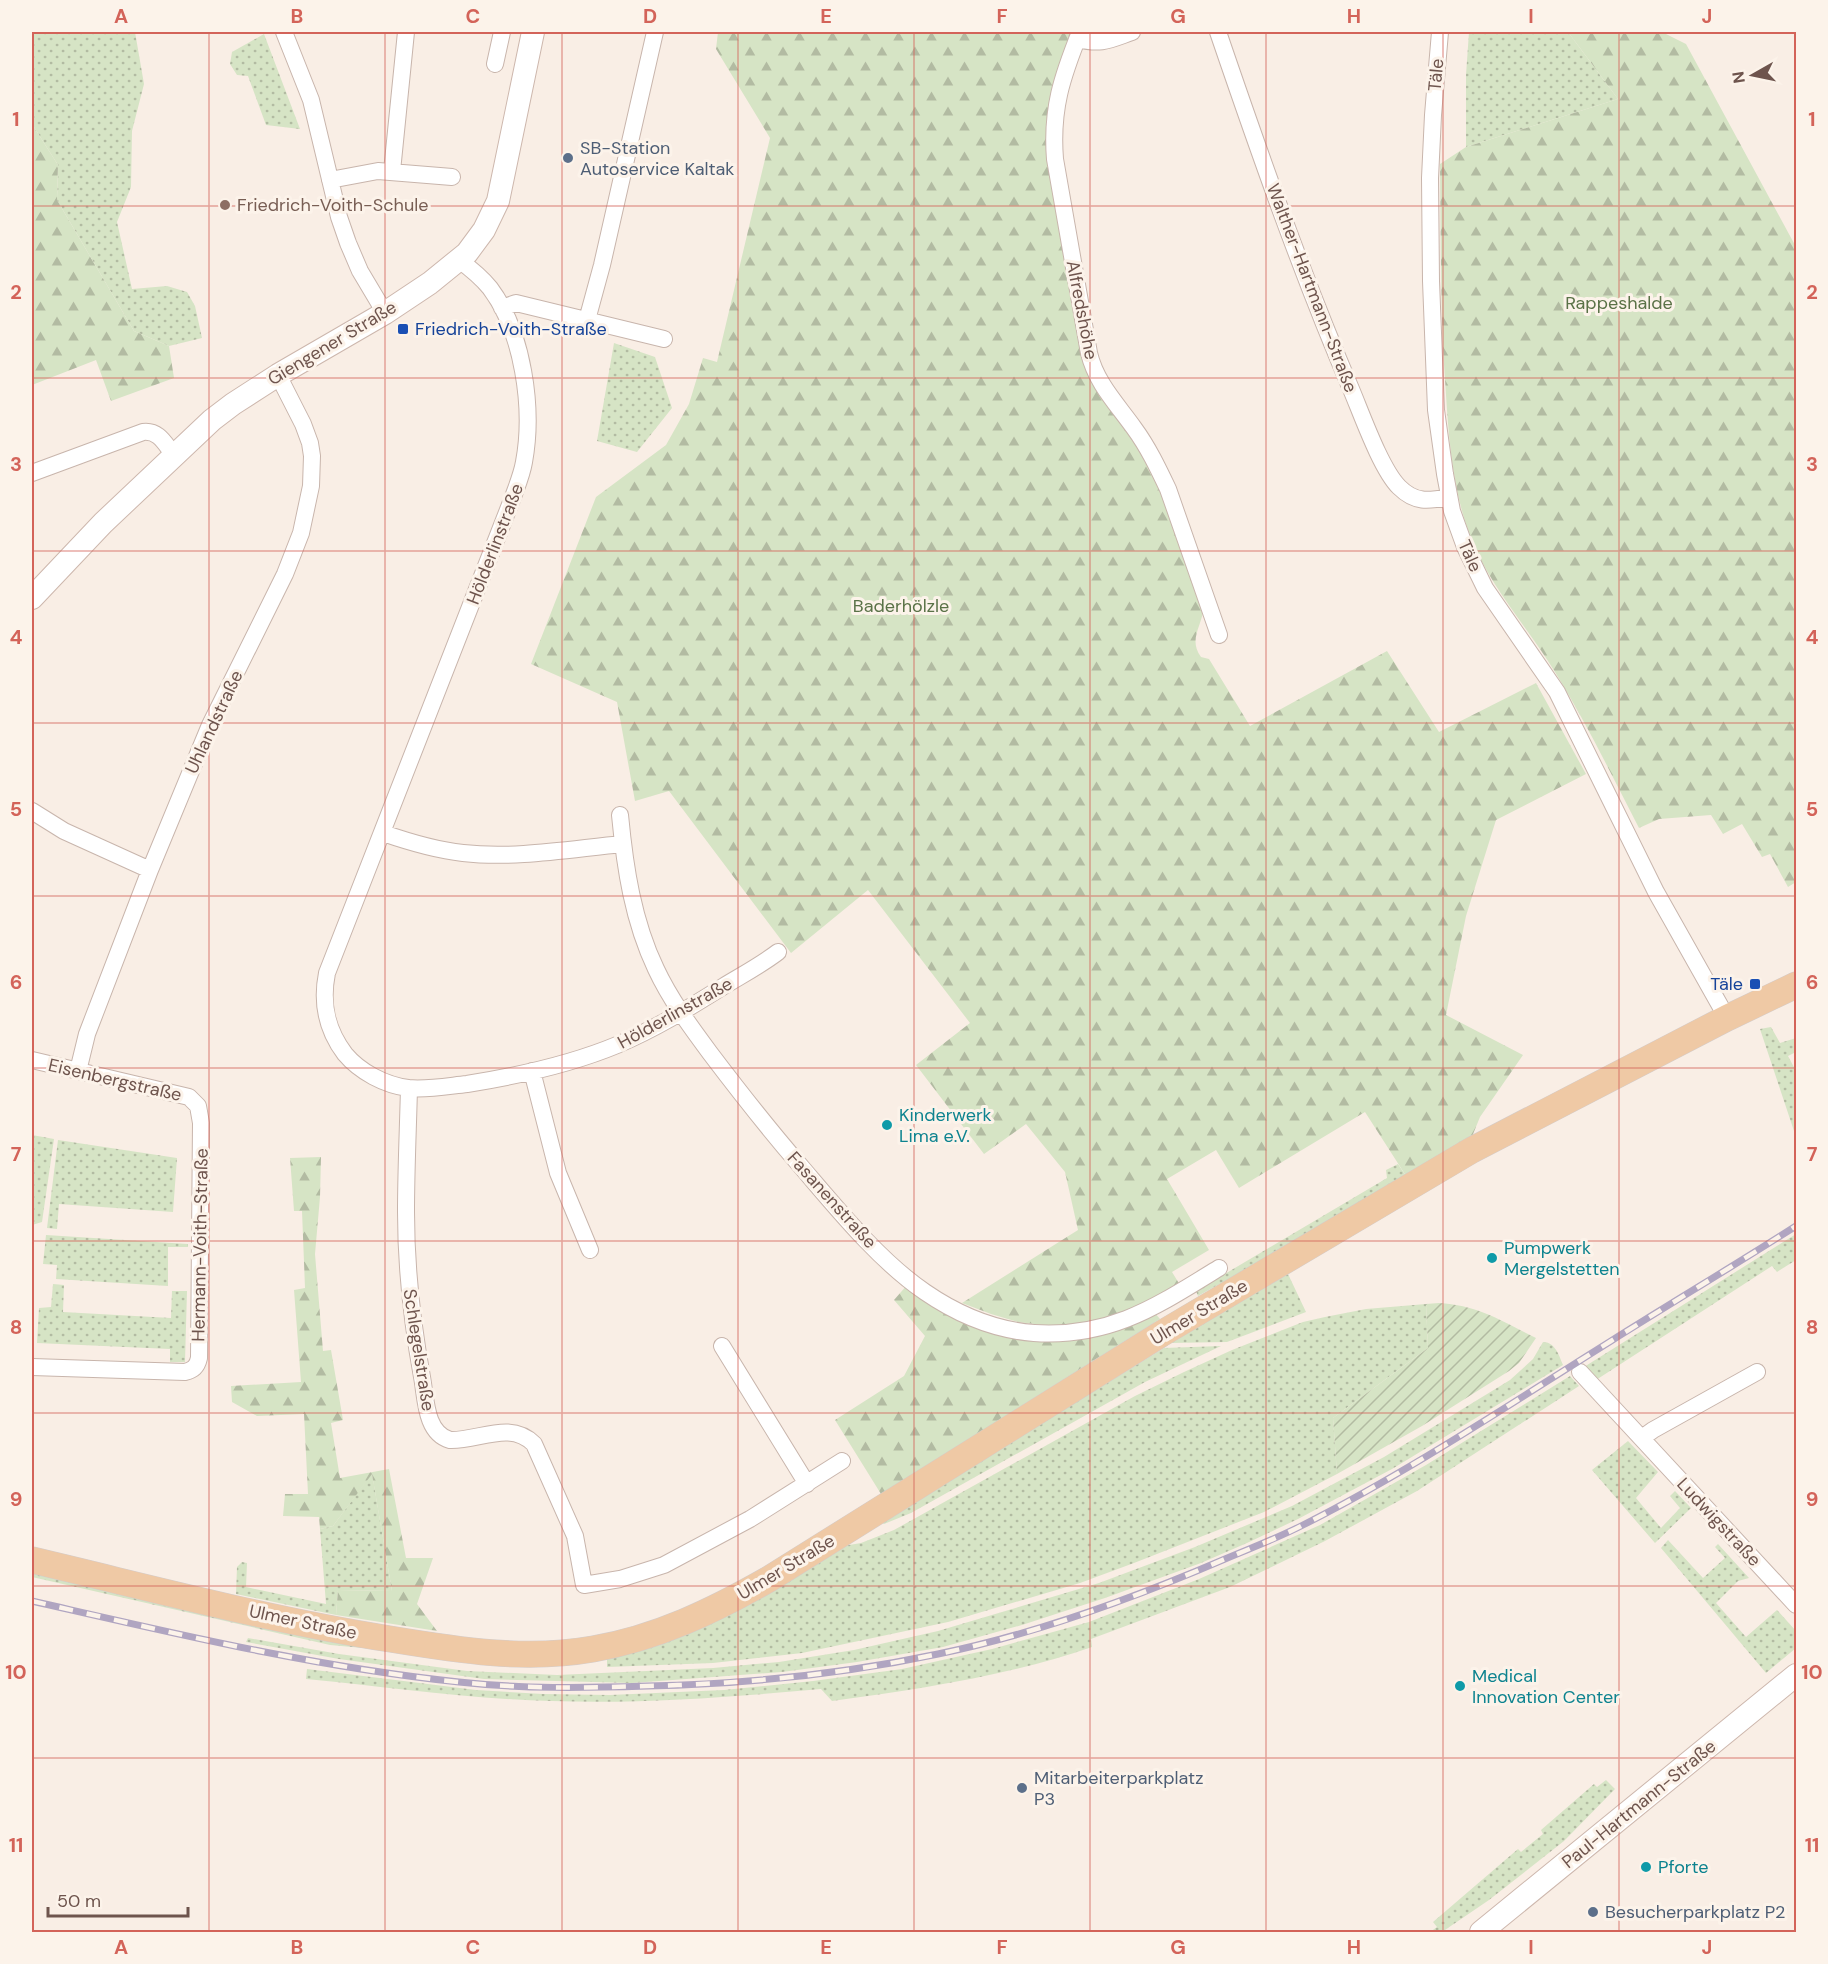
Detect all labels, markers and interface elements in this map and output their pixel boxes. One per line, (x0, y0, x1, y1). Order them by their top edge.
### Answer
text: A (114, 3, 128, 29)
text: B (291, 3, 303, 29)
text: C (466, 3, 480, 29)
text: D (643, 3, 657, 29)
text: E (820, 3, 832, 29)
text: F (996, 3, 1008, 29)
text: G (1170, 3, 1186, 29)
text: H (1347, 3, 1361, 29)
text: I (1528, 3, 1534, 29)
text: J (1702, 3, 1712, 29)
north arrow (1723, 45, 1783, 105)
street label: Täle (1423, 58, 1449, 92)
text: N (1727, 70, 1750, 85)
text: 1 (12, 106, 20, 132)
text: 1 (1808, 106, 1816, 132)
place label: SB-Station Autoservice Kaltak (580, 136, 734, 181)
marker: SB-Station Autoservice Kaltak (561, 151, 575, 165)
street label: Walther-Hartmann-Straße (1261, 180, 1363, 396)
place label: Friedrich-Voith-Schule (237, 193, 428, 217)
marker: Friedrich-Voith-Schule (218, 198, 232, 212)
street label: Alfredshöhe (1061, 258, 1103, 362)
text: 2 (10, 279, 22, 305)
text: 2 (1806, 279, 1818, 305)
park label: Rappeshalde (1565, 291, 1673, 315)
street label: Giengener Straße (263, 295, 401, 391)
place label: Friedrich-Voith-Straße (415, 317, 607, 341)
marker: Friedrich-Voith-Straße (396, 322, 410, 336)
text: 3 (10, 451, 22, 477)
text: 3 (1806, 451, 1818, 477)
street label: Hölderlinstraße (461, 480, 529, 608)
street label: Täle (1452, 536, 1488, 576)
park label: Baderhölzle (853, 594, 949, 618)
text: 4 (10, 624, 23, 650)
text: 4 (1806, 624, 1819, 650)
street label: Uhlandstraße (180, 666, 248, 778)
text: 5 (10, 796, 22, 822)
text: 5 (1806, 796, 1818, 822)
text: 6 (10, 969, 22, 995)
text: 6 (1806, 969, 1818, 995)
street label: Hölderlinstraße (613, 972, 737, 1054)
place label: Täle (1710, 972, 1743, 996)
marker: Täle (1748, 977, 1762, 991)
street label: Eisenbergstraße (46, 1053, 184, 1107)
place label: Kinderwerk Lima e.V. (899, 1103, 992, 1148)
marker: Kinderwerk Lima e.V. (880, 1118, 894, 1132)
text: 7 (11, 1141, 22, 1167)
text: 7 (1807, 1141, 1818, 1167)
street label: Fasanenstraße (782, 1146, 882, 1254)
street label: Hermann-Voith-Straße (186, 1148, 214, 1342)
place label: Pumpwerk Mergelstetten (1504, 1236, 1620, 1281)
marker: Pumpwerk Mergelstetten (1485, 1251, 1499, 1265)
street label: Ulmer Straße (1146, 1274, 1252, 1350)
street label: Schlegelstraße (398, 1287, 440, 1413)
text: 8 (10, 1314, 22, 1340)
text: 8 (1806, 1314, 1818, 1340)
street label: Ludwigstraße (1672, 1472, 1766, 1572)
text: 9 (10, 1486, 22, 1512)
text: 9 (1806, 1486, 1818, 1512)
street label: Ulmer Straße (733, 1529, 839, 1605)
street label: Ulmer Straße (247, 1599, 359, 1645)
text: 10 (5, 1659, 27, 1685)
text: 10 (1801, 1659, 1823, 1685)
place label: Medical Innovation Center (1472, 1664, 1620, 1709)
marker: Medical Innovation Center (1453, 1679, 1467, 1693)
street label: Paul-Hartmann-Straße (1557, 1734, 1721, 1874)
place label: Mitarbeiterparkplatz P3 (1034, 1766, 1203, 1811)
marker: Mitarbeiterparkplatz P3 (1015, 1781, 1029, 1795)
text: 11 (9, 1832, 23, 1858)
text: 11 (1805, 1832, 1819, 1858)
place label: Pforte (1658, 1855, 1709, 1879)
marker: Pforte (1639, 1860, 1653, 1874)
scale bar (48, 1880, 188, 1918)
text: 50 m (57, 1889, 101, 1913)
place label: Besucherparkplatz P2 (1605, 1900, 1785, 1924)
marker: Besucherparkplatz P2 (1586, 1905, 1600, 1919)
text: A (114, 1934, 128, 1960)
text: B (291, 1934, 303, 1960)
text: C (466, 1934, 480, 1960)
text: D (643, 1934, 657, 1960)
text: E (820, 1934, 832, 1960)
text: F (996, 1934, 1008, 1960)
text: G (1170, 1934, 1186, 1960)
text: H (1347, 1934, 1361, 1960)
text: I (1528, 1934, 1534, 1960)
text: J (1702, 1934, 1712, 1960)

